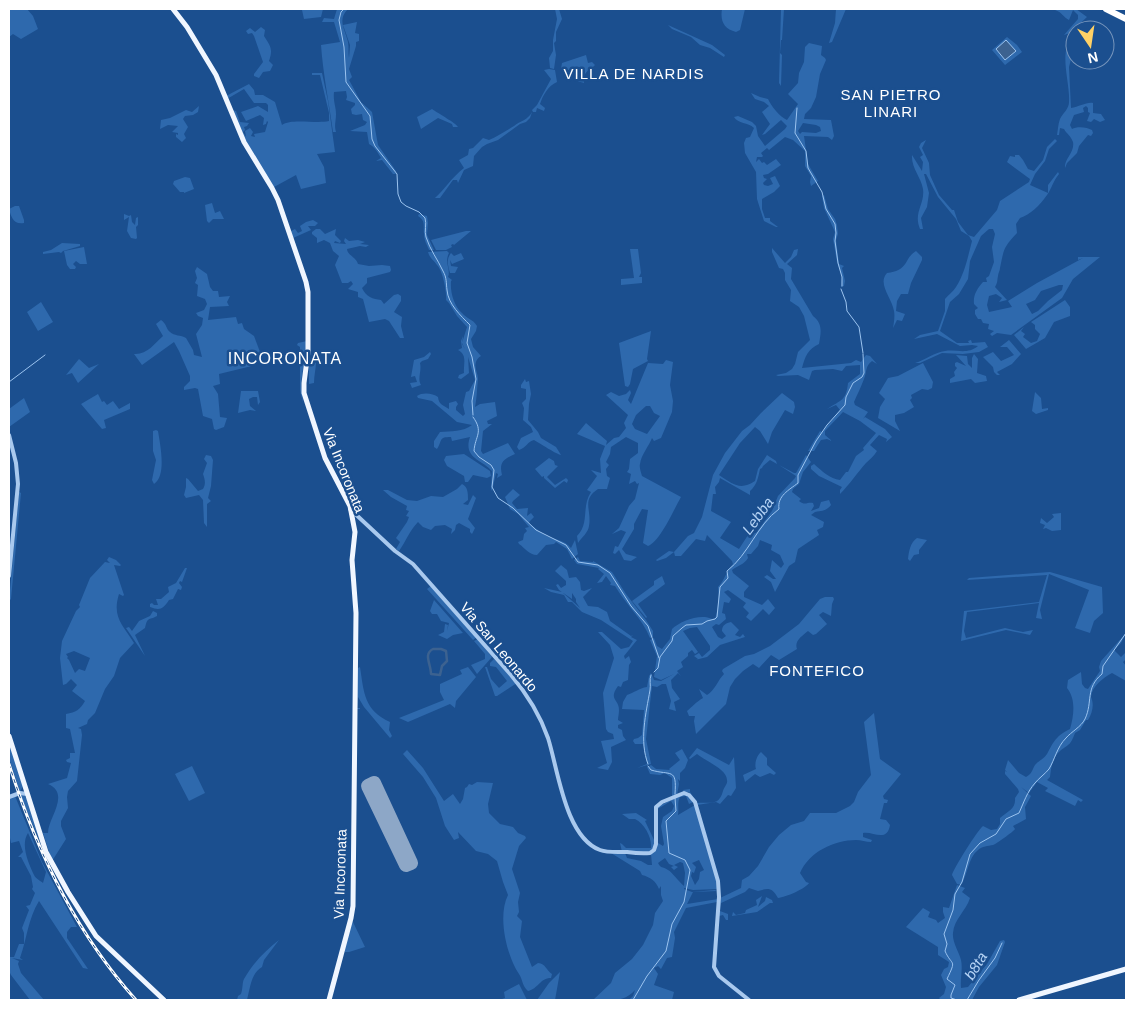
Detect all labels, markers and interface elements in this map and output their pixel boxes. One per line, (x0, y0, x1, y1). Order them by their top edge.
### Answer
north arrow (1065, 20, 1115, 70)
text: N (1086, 49, 1100, 67)
district label: VILLA DE NARDIS (564, 65, 704, 82)
district label: SAN PIETRO LINARI (841, 86, 941, 120)
district label: INCORONATA (228, 350, 342, 367)
street label: Via Incoronata (320, 425, 368, 515)
water label: Lebba (738, 494, 777, 538)
street label: Via San Leonardo (457, 599, 541, 695)
district label: FONTEFICO (769, 662, 865, 679)
street label: Via Incoronata (330, 829, 350, 919)
water label: b8ta (961, 949, 990, 983)

